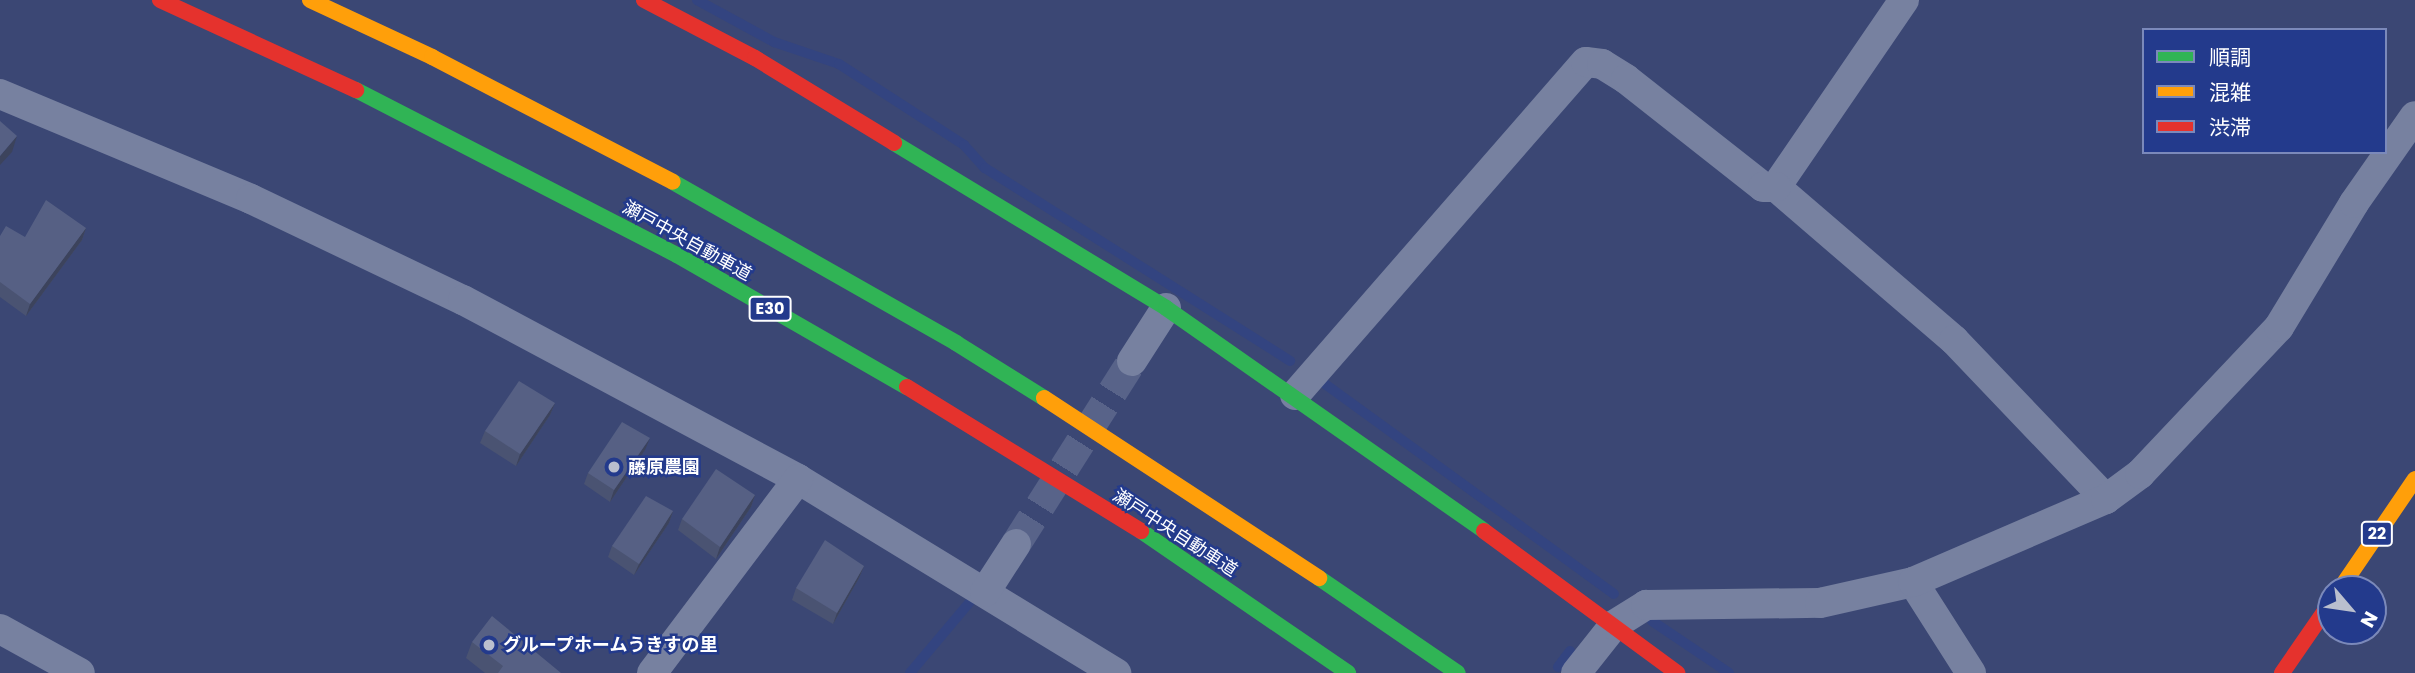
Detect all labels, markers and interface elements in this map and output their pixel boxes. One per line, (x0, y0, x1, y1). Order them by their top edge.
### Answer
legend (2142, 28, 2387, 154)
text: 順調 (2209, 43, 2251, 72)
text: 混雑 (2209, 78, 2251, 107)
text: 渋滞 (2209, 113, 2251, 142)
street label: 瀬戸中央自動車道 (619, 197, 755, 285)
road number: E30 (747, 296, 793, 322)
place label: 藤原農園 (628, 456, 700, 478)
marker: 藤原農園 (606, 459, 622, 475)
street label: 瀬戸中央自動車道 (1109, 485, 1241, 581)
road number: 22 (2360, 522, 2394, 547)
north arrow (2317, 575, 2387, 645)
text: N (2354, 607, 2384, 632)
place label: グループホームうきすの里 (503, 634, 719, 656)
marker: グループホームうきすの里 (481, 637, 497, 653)

